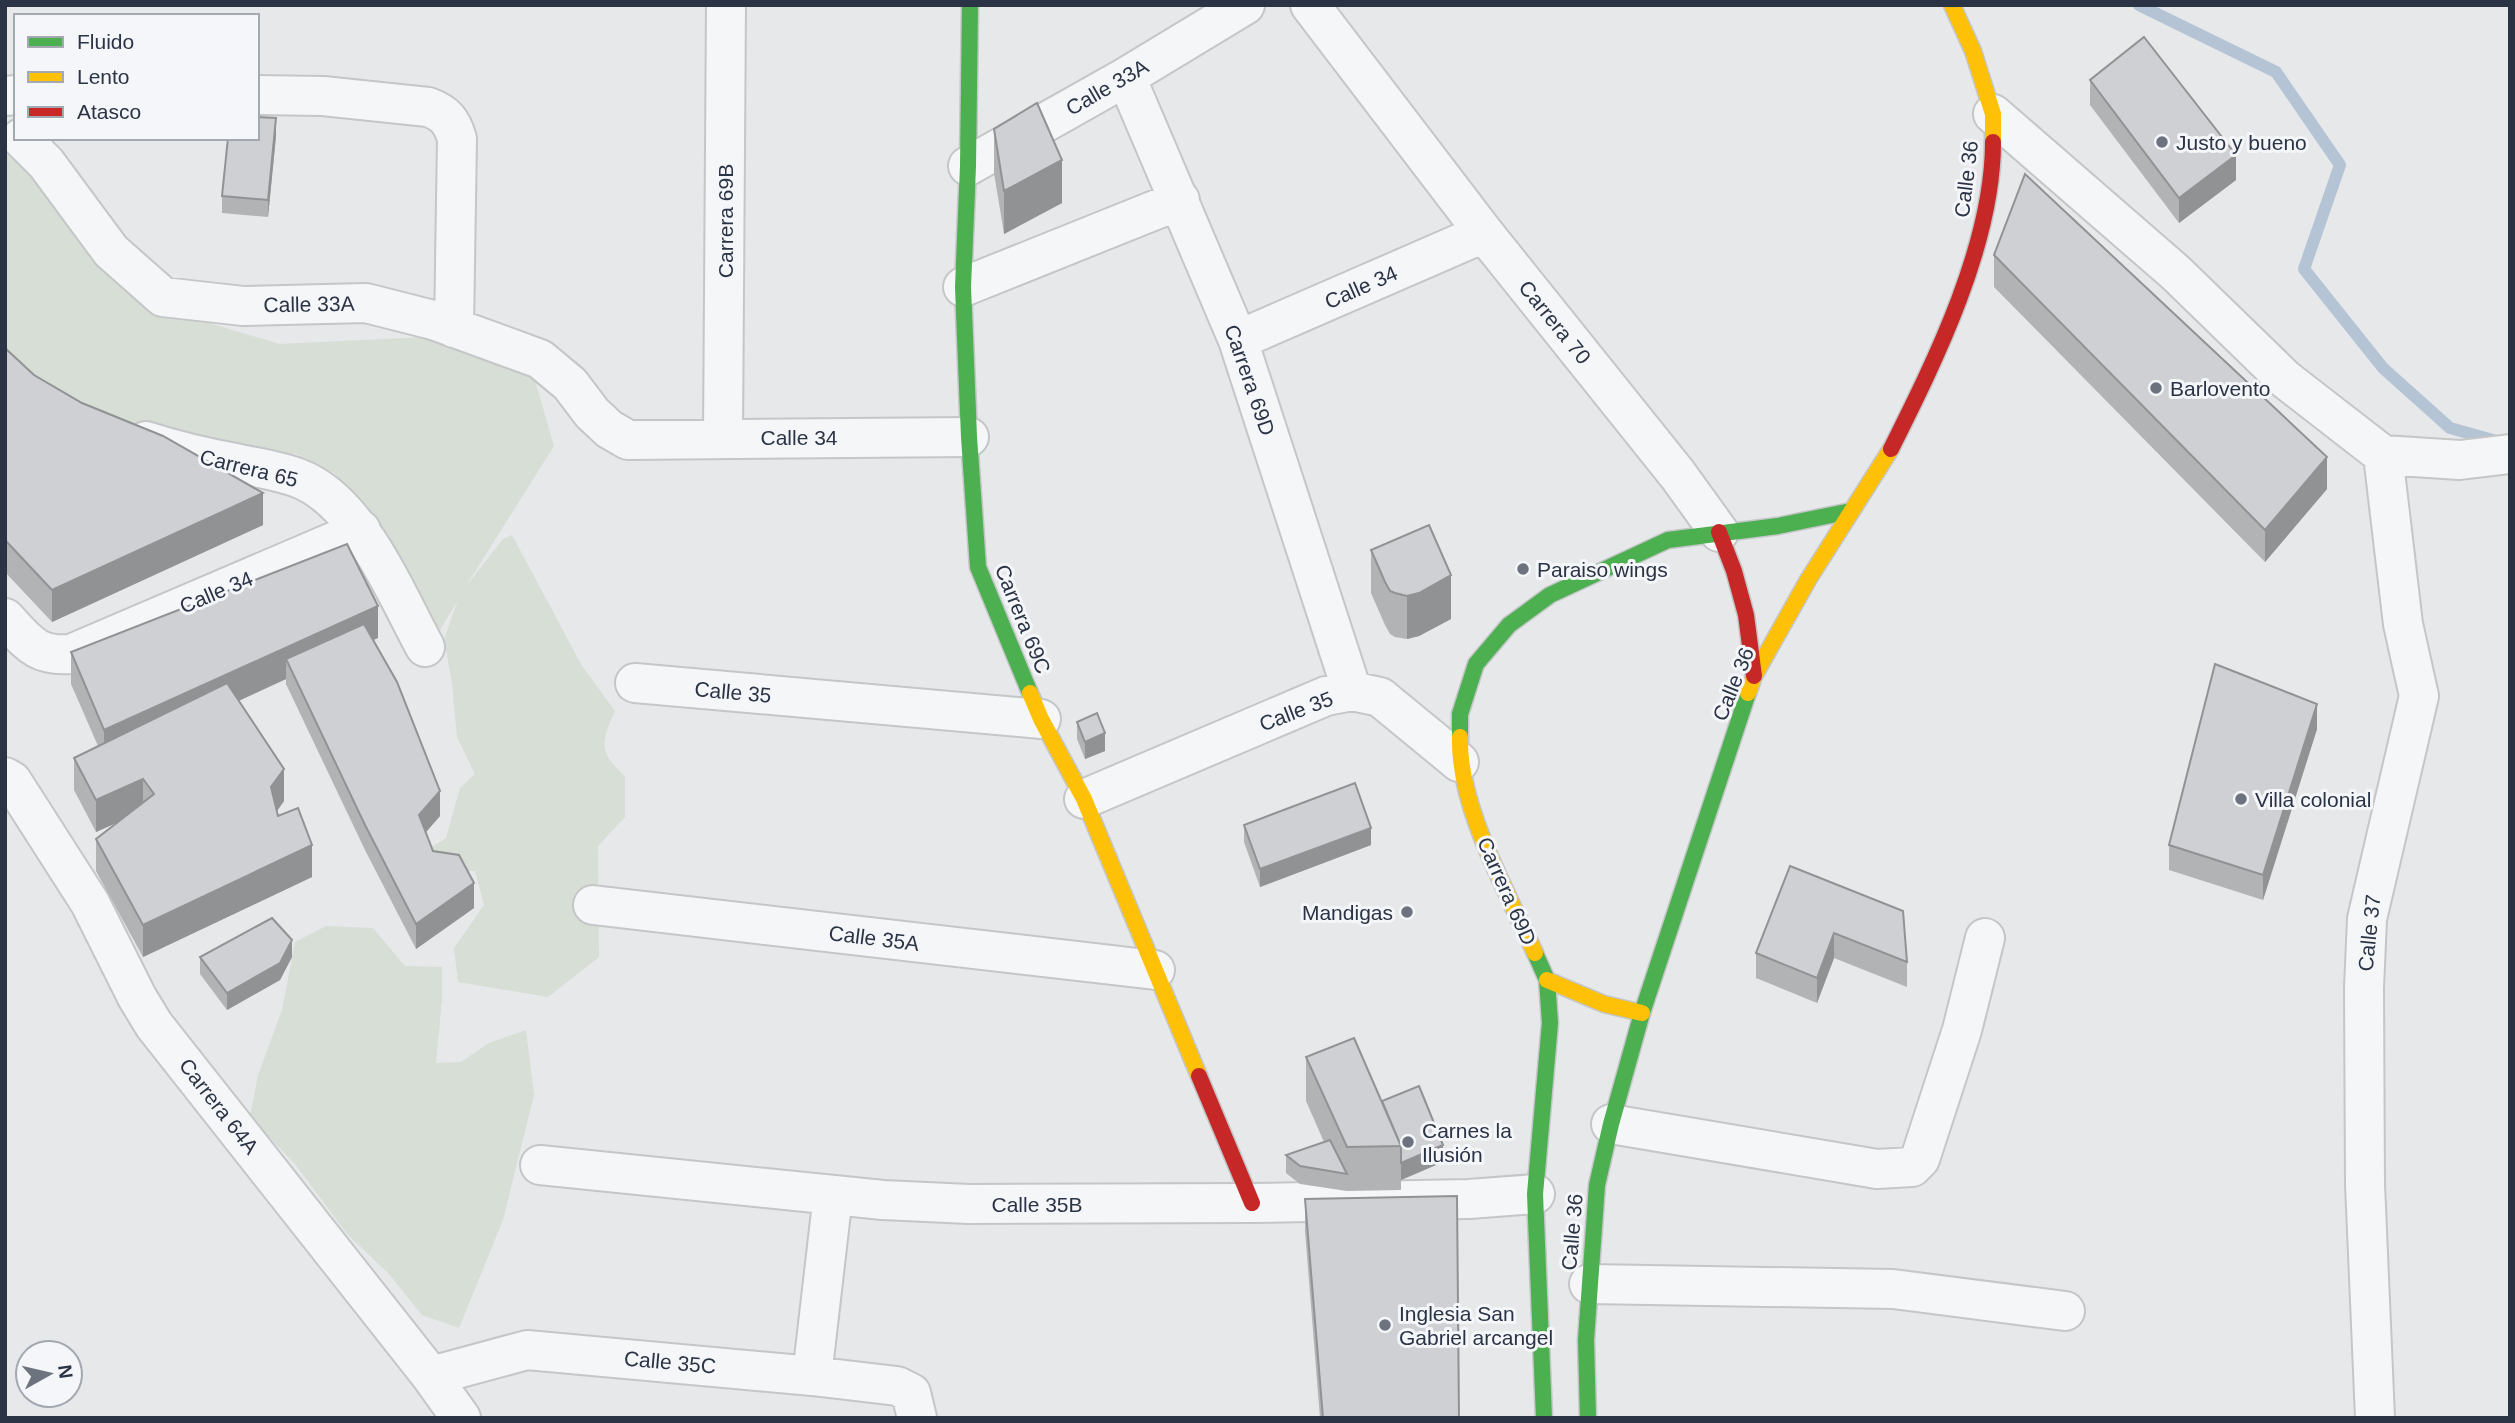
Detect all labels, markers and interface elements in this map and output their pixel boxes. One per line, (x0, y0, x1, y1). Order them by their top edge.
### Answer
legend (14, 14, 259, 140)
text: Fluido (77, 30, 134, 53)
street label: Calle 33A (1062, 54, 1152, 120)
text: Lento (77, 65, 130, 88)
text: Atasco (77, 100, 141, 123)
place label: Justo y bueno (2176, 131, 2307, 154)
marker: Justo y bueno (2154, 134, 2170, 150)
street label: Calle 36 (1950, 139, 1982, 219)
street label: Carrera 69B (714, 164, 737, 278)
street label: Calle 34 (1321, 261, 1401, 313)
street label: Carrera 70 (1514, 276, 1596, 368)
street label: Calle 33A (263, 292, 355, 316)
street label: Carrera 69D (1220, 322, 1280, 438)
place label: Barlovento (2170, 377, 2270, 400)
marker: Barlovento (2148, 380, 2164, 396)
street label: Calle 34 (760, 426, 838, 449)
street label: Carrera 65 (198, 445, 300, 491)
place label: Paraiso wings (1537, 558, 1668, 581)
street label: Carrera 69C (991, 561, 1055, 677)
marker: Paraiso wings (1515, 561, 1531, 577)
street label: Calle 34 (176, 566, 256, 618)
street label: Calle 36 (1708, 644, 1758, 724)
street label: Calle 35 (694, 677, 772, 707)
street label: Calle 35 (1256, 686, 1336, 736)
place label: Villa colonial (2255, 788, 2371, 811)
marker: Villa colonial (2233, 791, 2249, 807)
street label: Carrera 69D (1473, 834, 1541, 948)
street label: Calle 37 (2354, 893, 2384, 973)
place label: Mandigas (1302, 901, 1393, 924)
marker: Mandigas (1399, 904, 1415, 920)
street label: Calle 35A (827, 921, 921, 955)
street label: Carrera 64A (175, 1054, 263, 1158)
place label: Carnes la Ilusión (1422, 1119, 1512, 1166)
marker: Carnes la Ilusión (1400, 1134, 1416, 1150)
street label: Calle 35B (991, 1193, 1083, 1216)
street label: Calle 36 (1557, 1193, 1587, 1271)
place label: Inglesia San Gabriel arcangel (1399, 1302, 1553, 1349)
marker: Inglesia San Gabriel arcangel (1377, 1317, 1393, 1333)
north arrow (14, 1339, 84, 1409)
street label: Calle 35C (623, 1347, 717, 1377)
text: N (54, 1363, 77, 1380)

